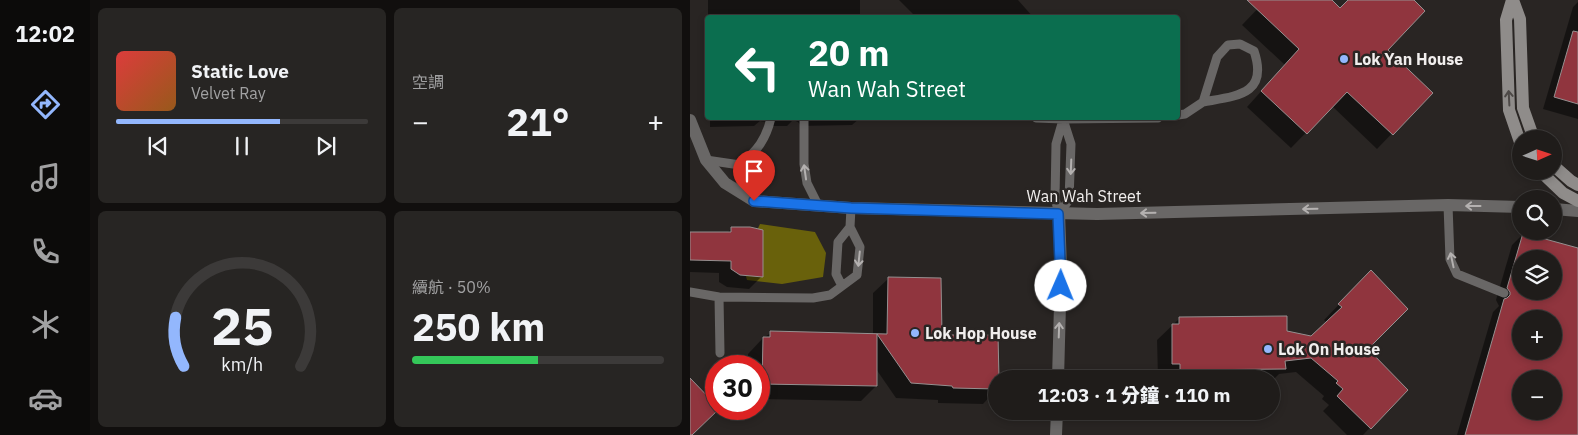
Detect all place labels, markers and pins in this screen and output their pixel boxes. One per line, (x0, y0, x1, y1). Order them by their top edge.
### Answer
place label: Lok Yan House (1354, 49, 1463, 69)
marker: Lok Yan House (1338, 53, 1350, 65)
pin (733, 150, 775, 201)
place label: Lok Hop House (925, 323, 1037, 343)
marker: Lok Hop House (909, 327, 921, 339)
place label: Lok On House (1278, 339, 1380, 359)
marker: Lok On House (1262, 343, 1274, 355)

